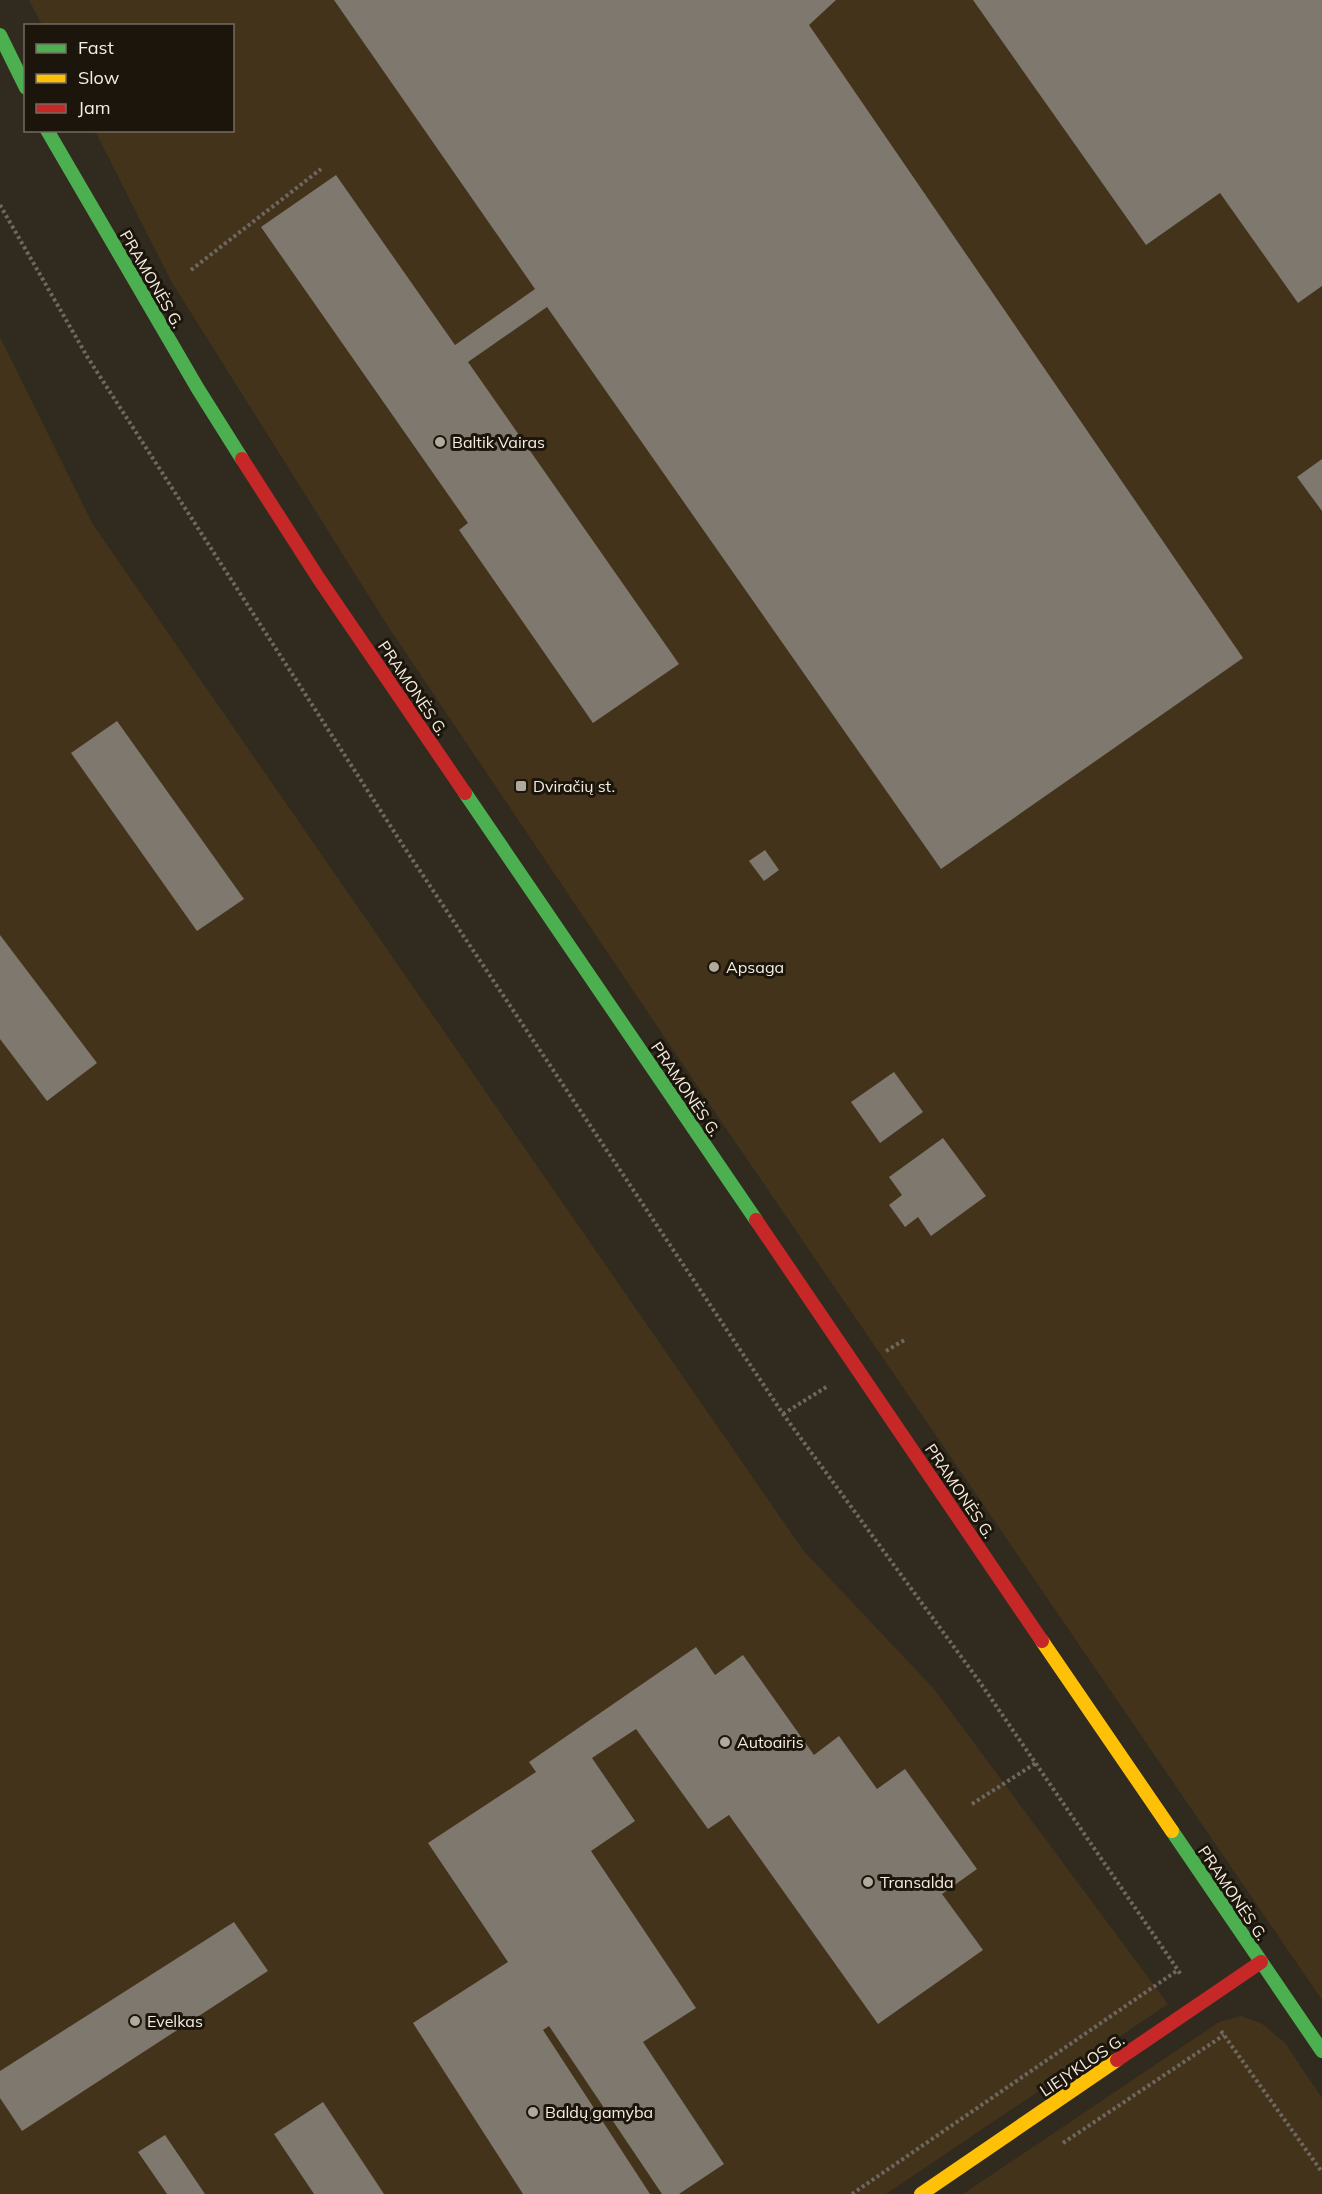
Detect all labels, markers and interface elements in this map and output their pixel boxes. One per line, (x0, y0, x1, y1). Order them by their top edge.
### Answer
legend (24, 24, 234, 132)
text: Fast (78, 36, 114, 59)
text: Slow (78, 66, 120, 89)
text: Jam (78, 96, 111, 119)
street label: PRAMONĖS G. (116, 226, 188, 332)
place label: Baltik Vairas (452, 432, 545, 452)
marker: Baltik Vairas (433, 435, 447, 449)
street label: PRAMONĖS G. (374, 637, 452, 739)
place label: Dviračių st. (533, 776, 615, 796)
marker: Dviračių st. (514, 779, 528, 793)
place label: Apsaga (726, 957, 784, 977)
marker: Apsaga (707, 960, 721, 974)
street label: PRAMONĖS G. (647, 1038, 725, 1140)
street label: PRAMONĖS G. (921, 1440, 999, 1542)
place label: Autoairis (737, 1732, 804, 1752)
marker: Autoairis (718, 1735, 732, 1749)
street label: PRAMONĖS G. (1194, 1842, 1272, 1944)
place label: Transalda (880, 1872, 954, 1892)
marker: Transalda (861, 1875, 875, 1889)
place label: Evelkas (147, 2011, 203, 2031)
marker: Evelkas (128, 2014, 142, 2028)
street label: LIEJYKLOS G. (1036, 2029, 1128, 2101)
place label: Baldų gamyba (545, 2102, 653, 2122)
marker: Baldų gamyba (526, 2105, 540, 2119)

